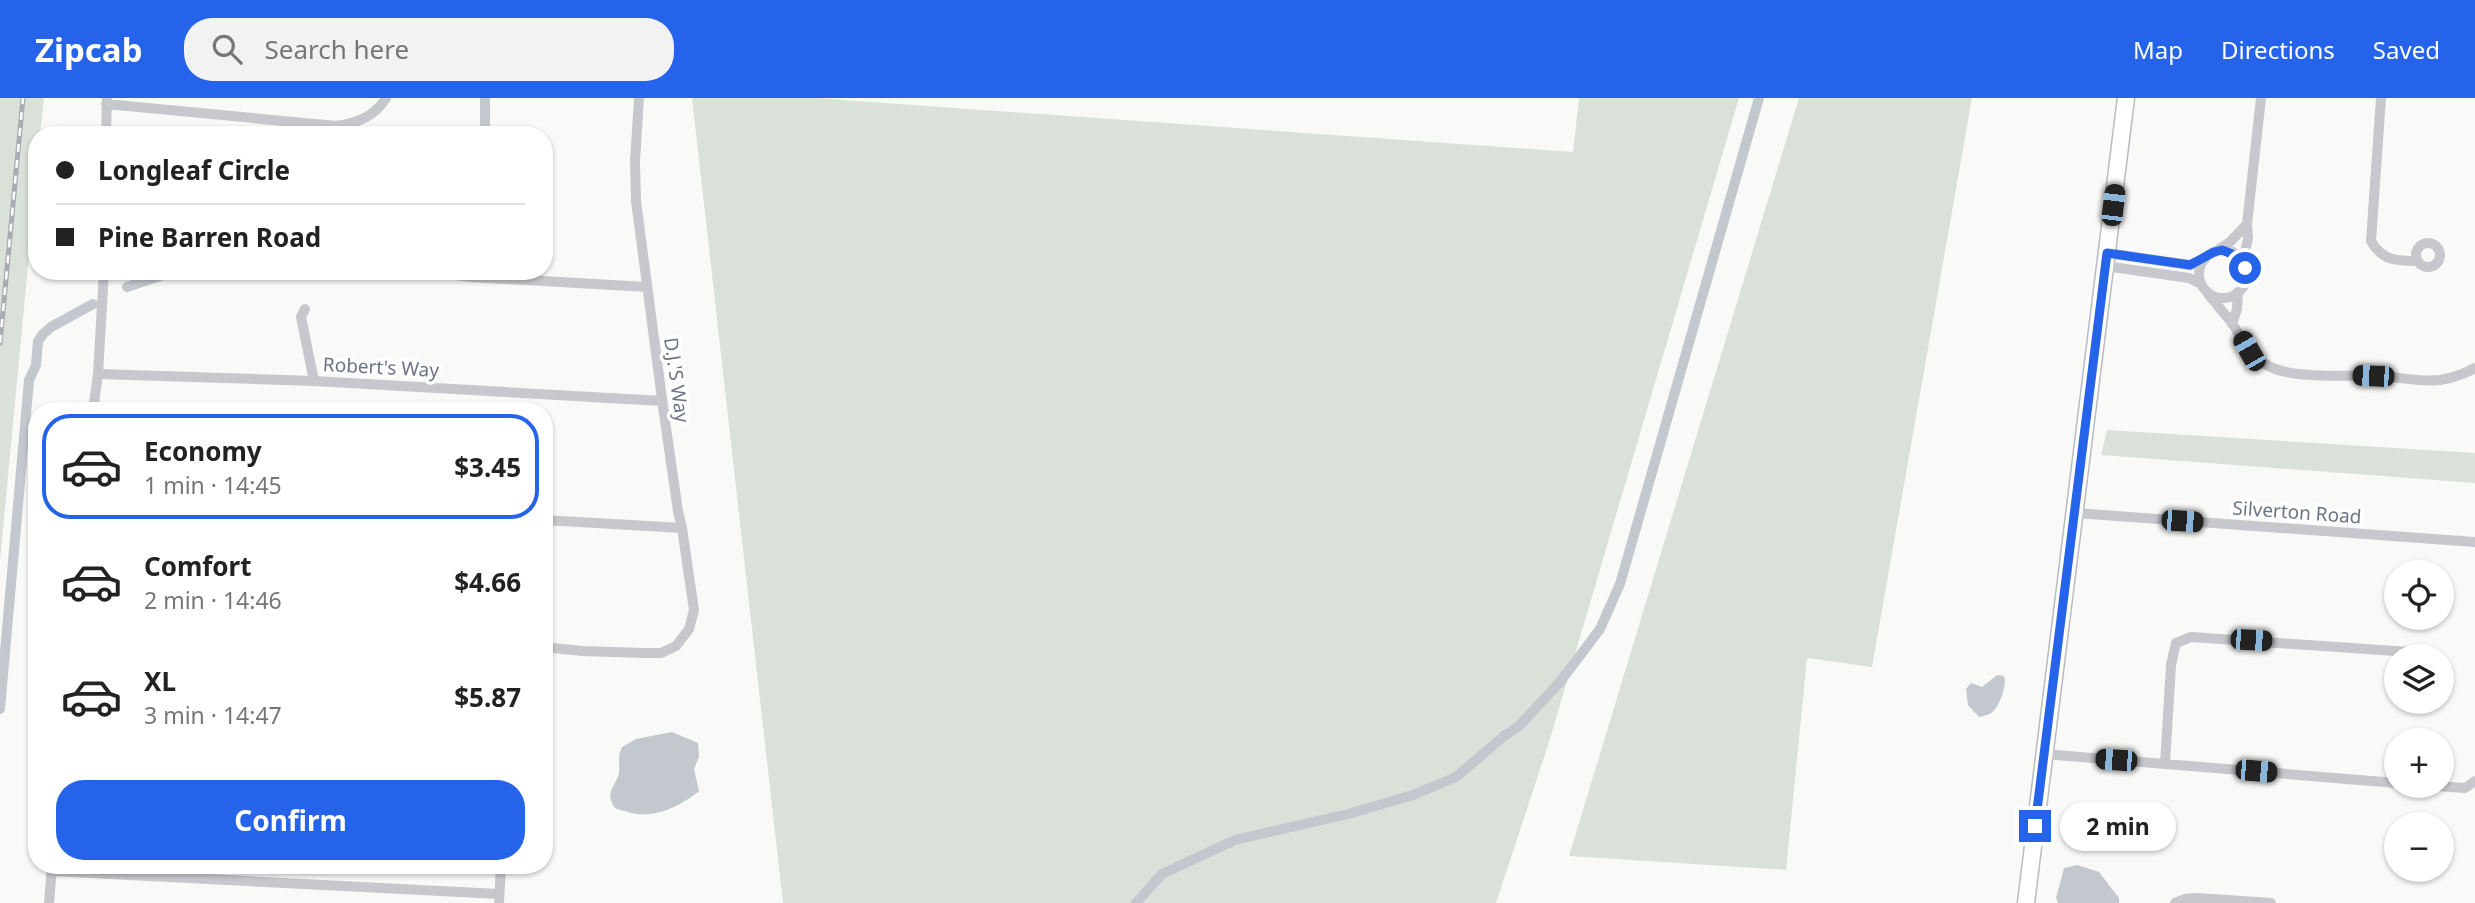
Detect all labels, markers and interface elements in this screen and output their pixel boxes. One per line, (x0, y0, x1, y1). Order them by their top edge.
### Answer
search box (184, 18, 674, 81)
text: Zipcab (35, 27, 142, 72)
icon: search (208, 30, 246, 68)
text: Search here (264, 31, 409, 67)
text: Map (2133, 33, 2183, 66)
text: Directions (2221, 33, 2335, 66)
text: Saved (2373, 33, 2440, 66)
text: Longleaf Circle (98, 152, 290, 188)
car (2101, 183, 2126, 227)
text: Pine Barren Road (98, 219, 321, 255)
route start (2229, 252, 2261, 284)
car (2230, 328, 2269, 374)
street label: D.J.'S Way (658, 336, 696, 425)
street label: Robert's Way (322, 351, 440, 383)
car (2352, 365, 2395, 387)
text: Economy (144, 433, 262, 469)
icon: car (60, 435, 123, 498)
text: $3.45 (454, 449, 521, 485)
text: 1 min · 14:45 (144, 469, 282, 501)
street label: Silverton Road (2232, 495, 2362, 529)
car (2161, 509, 2204, 533)
text: Comfort (144, 548, 252, 584)
icon: car (60, 550, 123, 613)
map controls (2384, 560, 2454, 882)
button: locate (2384, 560, 2454, 630)
text: $4.66 (454, 564, 521, 600)
text: 2 min · 14:46 (144, 584, 282, 616)
car (2230, 628, 2273, 652)
button: layers (2384, 644, 2454, 714)
text: XL (144, 663, 176, 699)
icon: car (60, 665, 123, 728)
text: $5.87 (454, 679, 521, 715)
text: 3 min · 14:47 (144, 699, 282, 731)
button: + (2384, 728, 2454, 798)
car (2095, 748, 2138, 772)
car (2235, 759, 2278, 783)
button: Confirm (56, 780, 525, 860)
callout: 2 min (2060, 802, 2175, 850)
route end (2019, 810, 2051, 842)
text: 2 min (2086, 810, 2150, 842)
button: − (2384, 812, 2454, 882)

